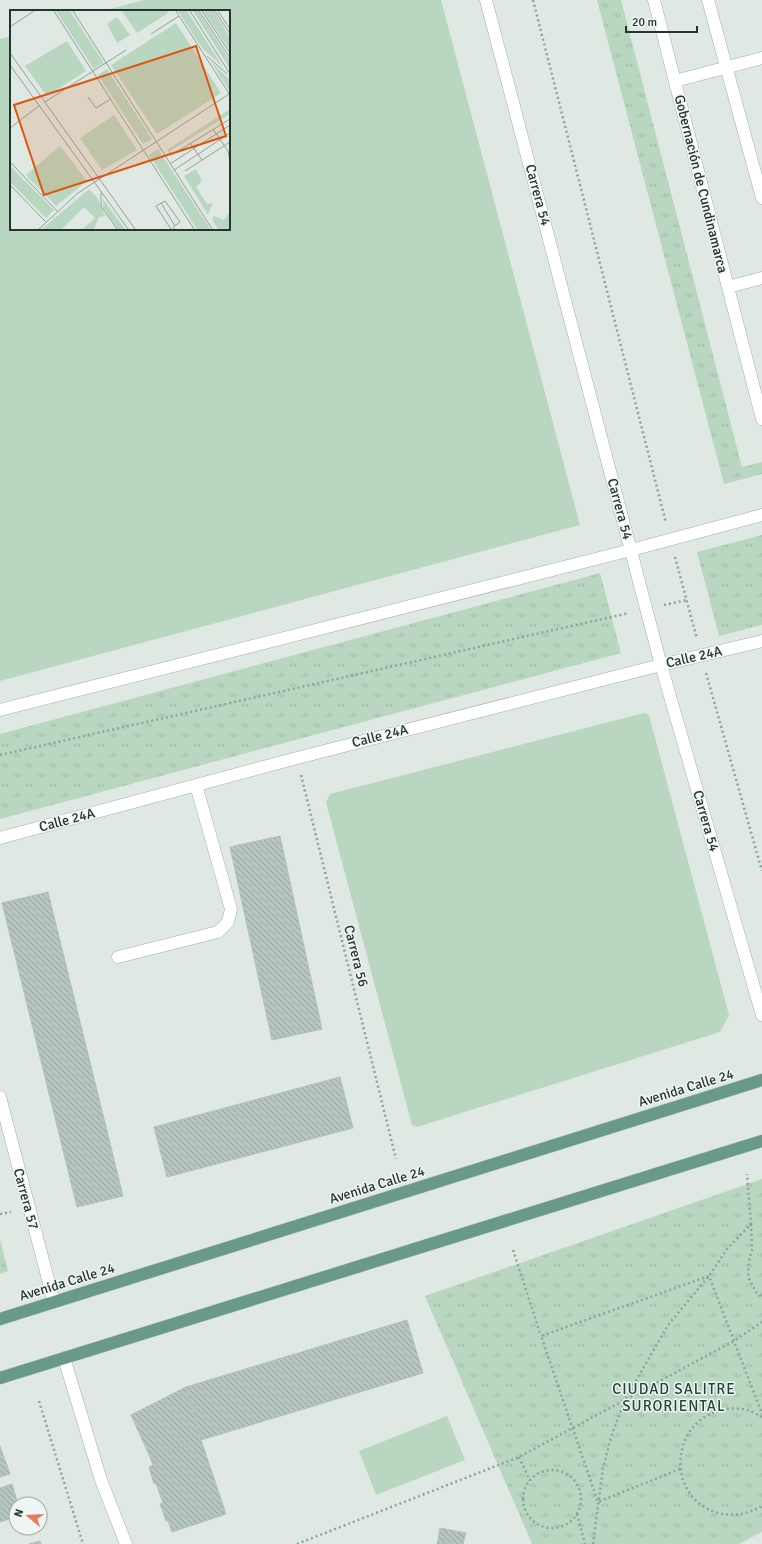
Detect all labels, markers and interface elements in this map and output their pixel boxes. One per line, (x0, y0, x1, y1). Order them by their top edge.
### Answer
scale bar (626, 8, 697, 34)
inset map (10, 10, 230, 230)
text: 20 m (632, 15, 657, 30)
street label: Gobernación de Cundinamarca (671, 93, 731, 275)
street label: Carrera 54 (522, 162, 554, 228)
street label: Carrera 54 (604, 476, 636, 542)
street label: Calle 24A (664, 642, 724, 672)
street label: Calle 24A (350, 721, 410, 751)
street label: Carrera 54 (689, 788, 723, 854)
street label: Calle 24A (37, 804, 97, 836)
street label: Carrera 56 (340, 923, 372, 989)
street label: Avenida Calle 24 (636, 1065, 736, 1111)
street label: Avenida Calle 24 (327, 1162, 427, 1208)
street label: Carrera 57 (10, 1166, 42, 1232)
street label: Avenida Calle 24 (17, 1259, 117, 1305)
district label: CIUDAD SALITRE SURORIENTAL (612, 1380, 736, 1415)
north arrow (8, 1496, 48, 1536)
text: N (12, 1507, 26, 1519)

